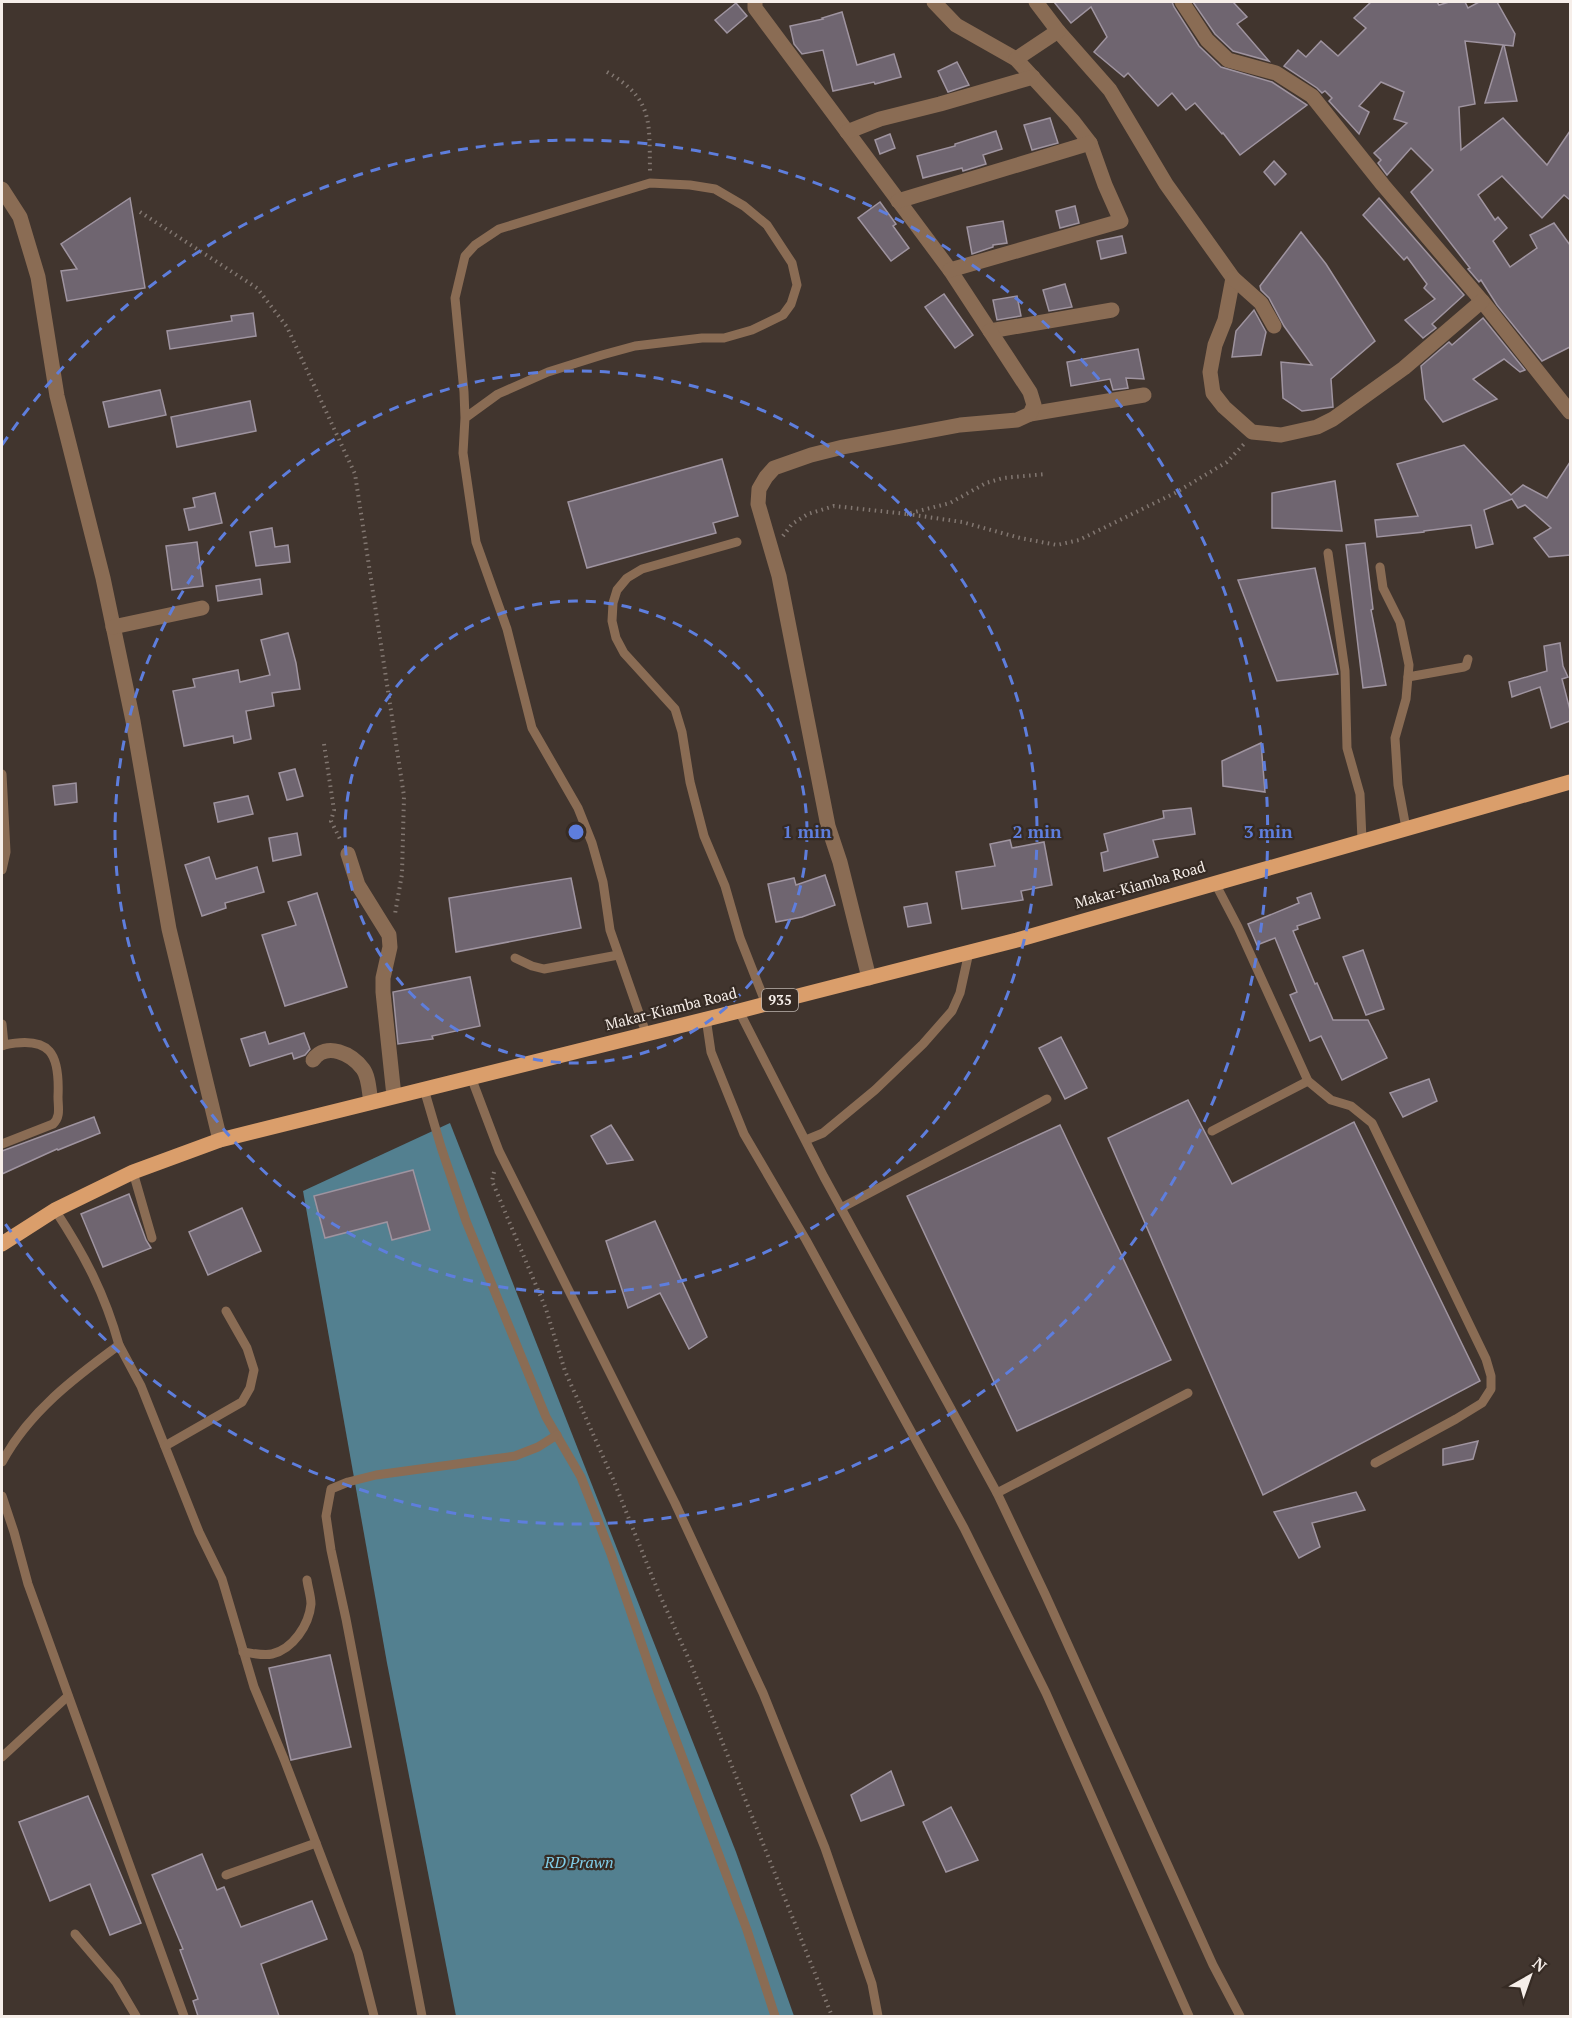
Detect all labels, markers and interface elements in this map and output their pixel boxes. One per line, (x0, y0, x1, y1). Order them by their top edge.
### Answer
text: 1 min (782, 819, 832, 843)
text: 2 min (1012, 819, 1062, 843)
text: 3 min (1243, 819, 1293, 843)
centre of rings (566, 822, 586, 842)
street label: Makar-Kiamba Road (1072, 856, 1207, 912)
street label: Makar-Kiamba Road (603, 982, 739, 1034)
road number: 935 (762, 989, 798, 1011)
water label: RD Prawn (543, 1851, 614, 1873)
north arrow (1500, 1946, 1560, 2006)
text: N (1528, 1952, 1551, 1977)

